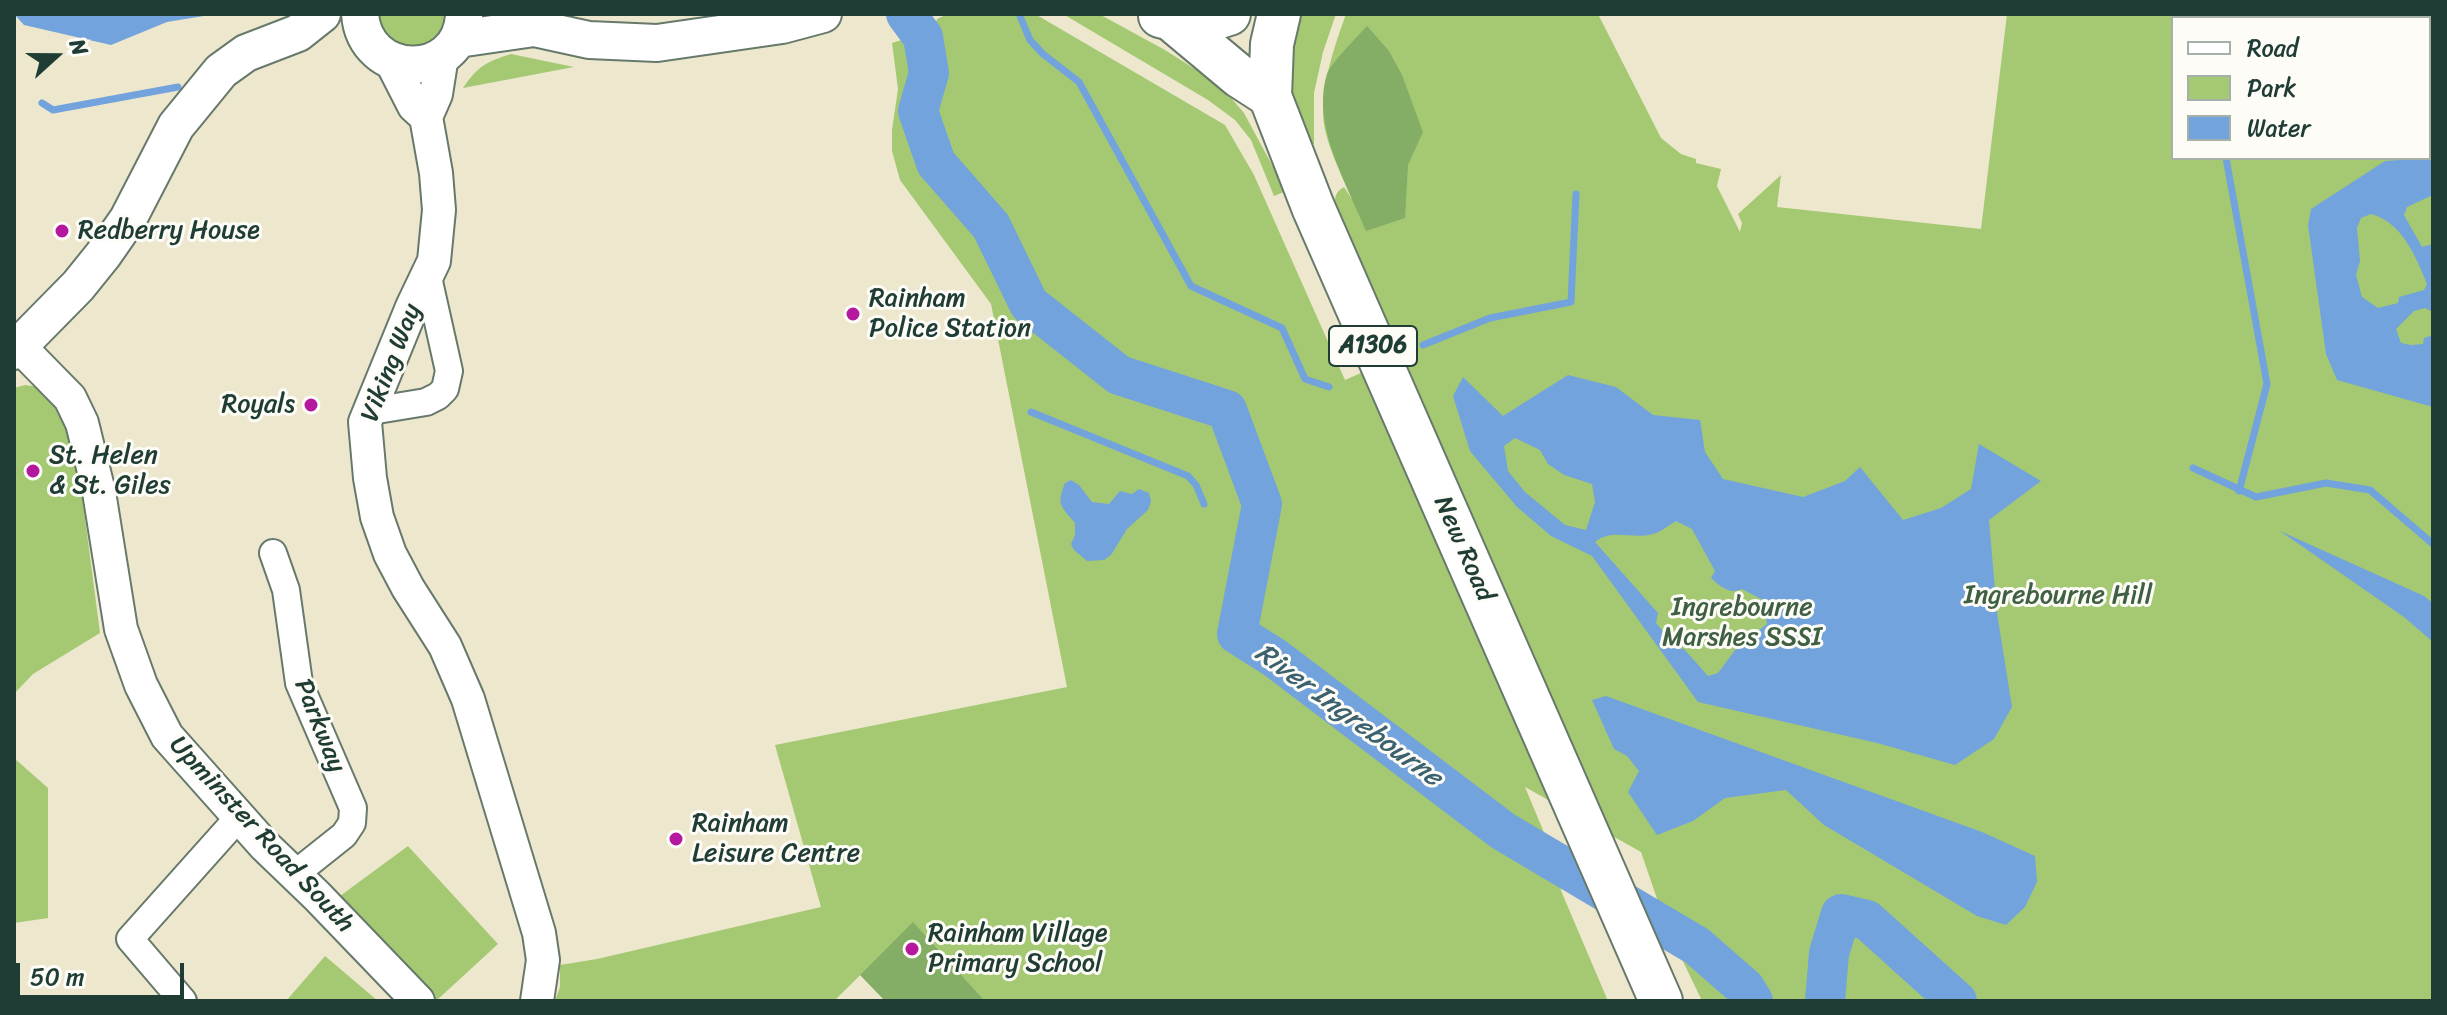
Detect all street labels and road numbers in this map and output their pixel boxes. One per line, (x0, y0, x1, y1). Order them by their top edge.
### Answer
street label: Viking Way (355, 299, 429, 427)
road number: A1306 (1329, 326, 1417, 366)
street label: New Road (1426, 492, 1500, 606)
street label: Parkway (286, 675, 352, 777)
street label: Upminster Road South (162, 730, 360, 940)

